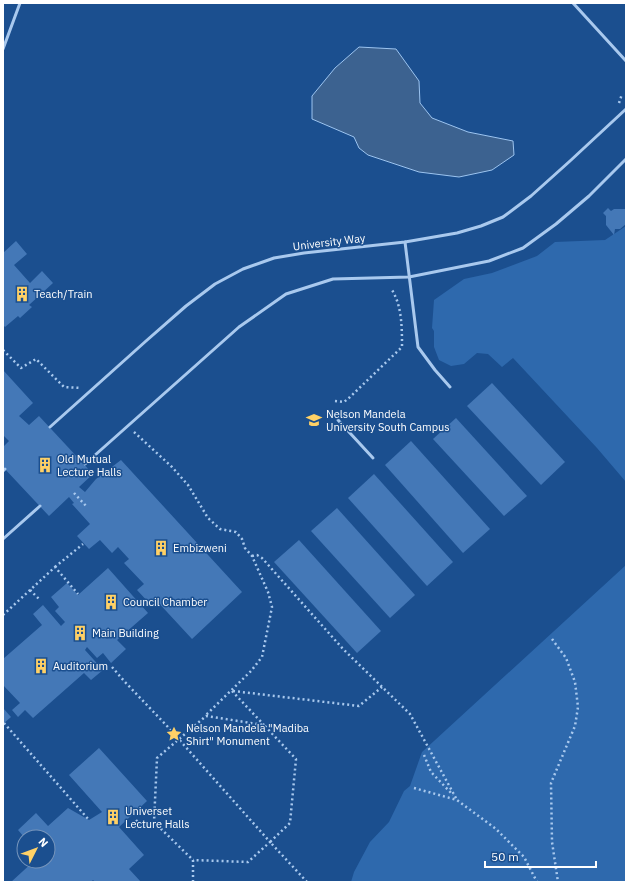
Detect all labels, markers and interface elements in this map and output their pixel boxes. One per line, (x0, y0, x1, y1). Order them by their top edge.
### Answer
street label: University Way (292, 231, 367, 253)
building icon: Teach/Train (13, 285, 31, 303)
place label: Teach/Train (34, 287, 92, 301)
place label: Nelson Mandela University South Campus (326, 407, 450, 434)
school or university icon: Nelson Mandela University South Campus (305, 411, 323, 429)
place label: Old Mutual Lecture Halls (57, 452, 122, 479)
building icon: Old Mutual Lecture Halls (36, 456, 54, 474)
building icon: Embizweni (152, 539, 170, 557)
place label: Embizweni (173, 541, 227, 555)
building icon: Council Chamber (102, 593, 120, 611)
place label: Council Chamber (123, 595, 207, 609)
building icon: Main Building (71, 624, 89, 642)
place label: Main Building (92, 626, 159, 640)
building icon: Auditorium (32, 657, 50, 675)
place label: Auditorium (53, 659, 108, 673)
place label: Nelson Mandela "Madiba Shirt" Monument (186, 721, 309, 748)
place icon: Nelson Mandela "Madiba Shirt" Monument (165, 725, 183, 743)
place label: Universet Lecture Halls (125, 804, 190, 831)
building icon: Universet Lecture Halls (104, 808, 122, 826)
north arrow (16, 829, 56, 869)
text: N (36, 835, 51, 850)
scale bar (485, 843, 596, 869)
text: 50 m (491, 849, 519, 864)

